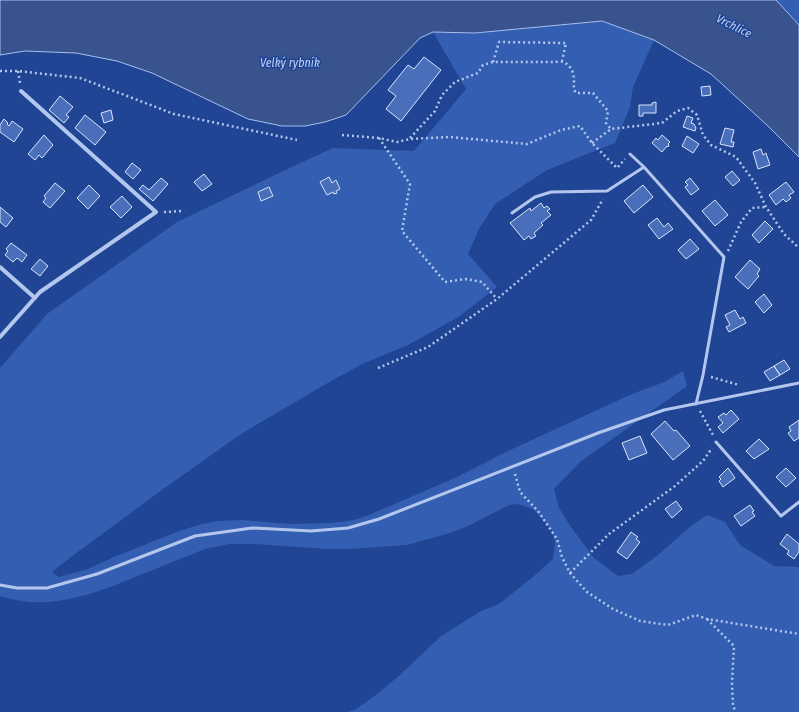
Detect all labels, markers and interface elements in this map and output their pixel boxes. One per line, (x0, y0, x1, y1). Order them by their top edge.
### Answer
water label: Vrchlice (714, 11, 754, 41)
water label: Velký rybník (260, 56, 320, 70)

